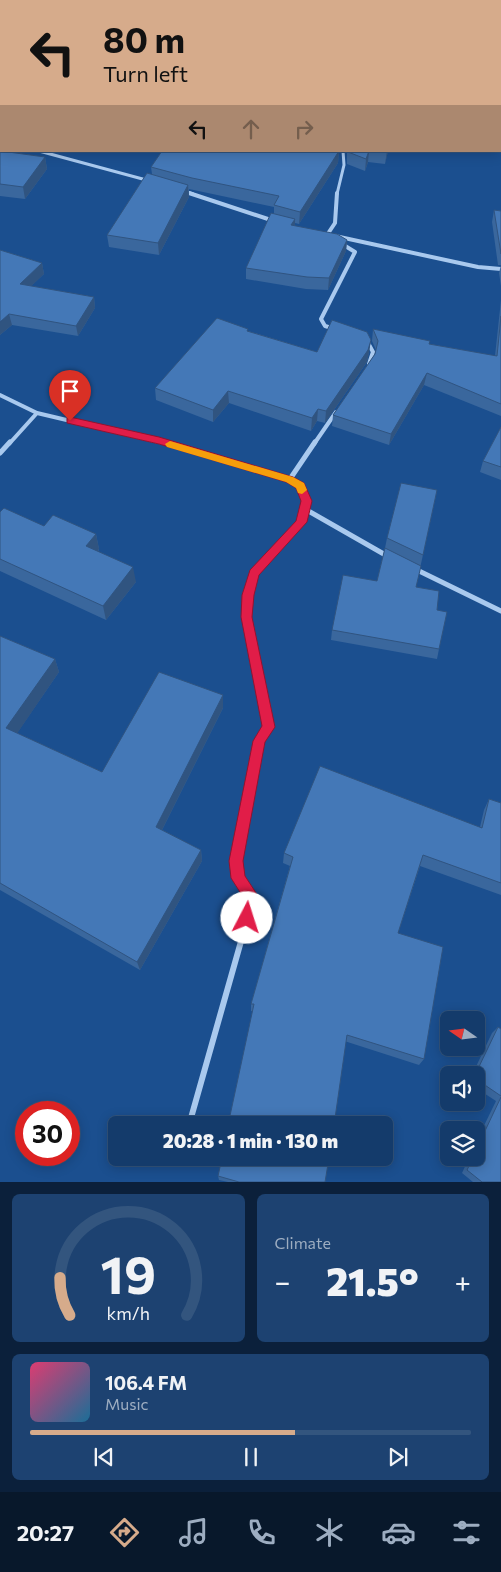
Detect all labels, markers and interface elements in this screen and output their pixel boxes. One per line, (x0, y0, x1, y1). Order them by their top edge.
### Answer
text: 80 m (103, 17, 185, 60)
icon: left (20, 20, 85, 85)
text: Turn left (103, 60, 188, 87)
icon: left (184, 115, 212, 143)
icon: ahead (237, 115, 265, 143)
icon: right (290, 115, 318, 143)
pin (49, 370, 91, 421)
icon: arrive (56, 377, 84, 405)
position arrow (220, 891, 272, 943)
north arrow (440, 1011, 485, 1056)
map controls (440, 1011, 485, 1166)
button: sound (440, 1066, 485, 1111)
speed limit sign: 30 (15, 1101, 80, 1166)
button: layers (440, 1121, 485, 1166)
text: 20:28 · 1 min · 130 m (163, 1129, 338, 1152)
text: Climate (275, 1233, 331, 1252)
text: 19 (100, 1241, 156, 1305)
text: 21.5° (326, 1257, 419, 1304)
text: − (275, 1264, 290, 1298)
text: + (455, 1264, 471, 1298)
text: km/h (107, 1302, 150, 1324)
text: 106.4 FM (105, 1371, 187, 1394)
text: Music (105, 1394, 149, 1413)
icon: previous (90, 1443, 118, 1471)
icon: pause (237, 1443, 265, 1471)
icon: next (384, 1443, 412, 1471)
icon: directions (107, 1515, 142, 1550)
icon: music (176, 1515, 211, 1550)
icon: phone (244, 1515, 279, 1550)
icon: climate (312, 1515, 347, 1550)
icon: car (381, 1515, 416, 1550)
icon: filters (449, 1515, 484, 1550)
text: 20:27 (17, 1519, 74, 1546)

